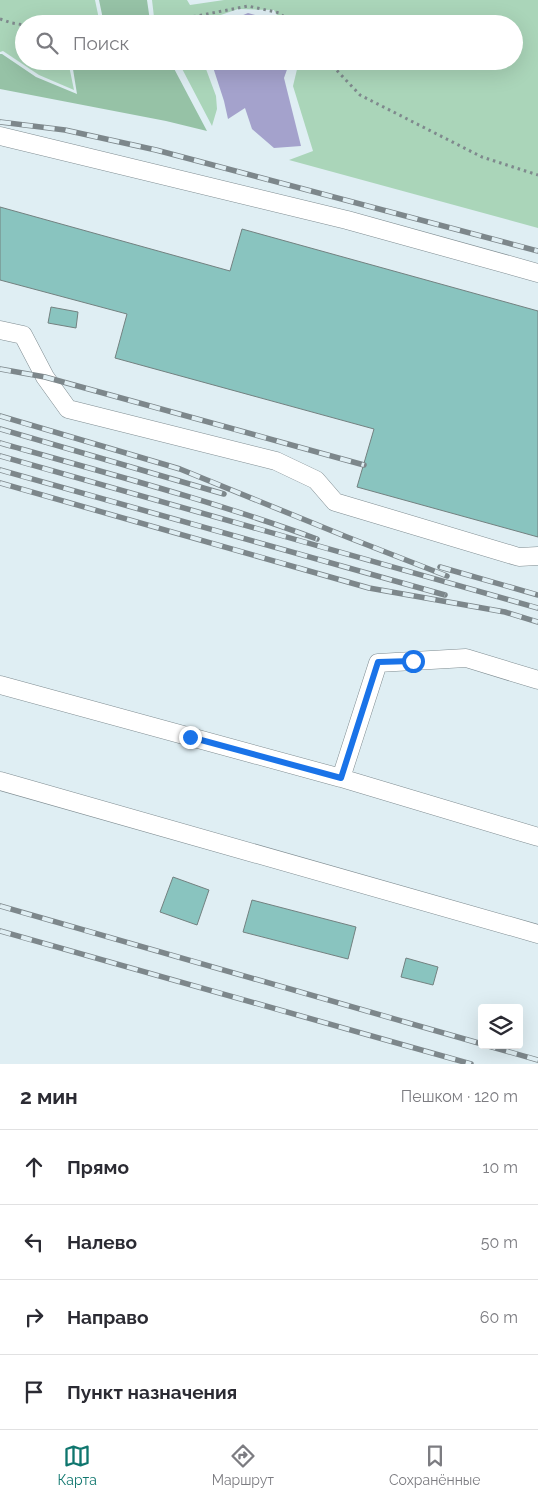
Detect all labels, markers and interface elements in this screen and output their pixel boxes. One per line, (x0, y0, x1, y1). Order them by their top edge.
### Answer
search box (15, 15, 523, 70)
icon: search (33, 29, 61, 57)
text: Поиск (73, 32, 129, 54)
route start (402, 650, 425, 673)
route end (179, 726, 202, 749)
map controls (478, 1004, 523, 1049)
button: layers (478, 1004, 523, 1049)
text: 2 мин (20, 1084, 78, 1109)
text: Пешком · 120 m (401, 1087, 518, 1106)
icon: ahead (20, 1153, 48, 1181)
text: Прямо (67, 1156, 129, 1178)
text: 10 m (483, 1158, 518, 1177)
icon: left (20, 1228, 48, 1256)
text: Налево (67, 1231, 137, 1253)
text: 50 m (481, 1233, 518, 1252)
icon: right (20, 1303, 48, 1331)
text: Направо (67, 1306, 148, 1328)
text: 60 m (480, 1308, 518, 1327)
icon: arrive (20, 1378, 48, 1406)
text: Пункт назначения (67, 1381, 237, 1403)
tab: Карта (57, 1442, 97, 1488)
tab: Маршрут (212, 1442, 274, 1488)
tab: Сохранённые (389, 1442, 481, 1488)

